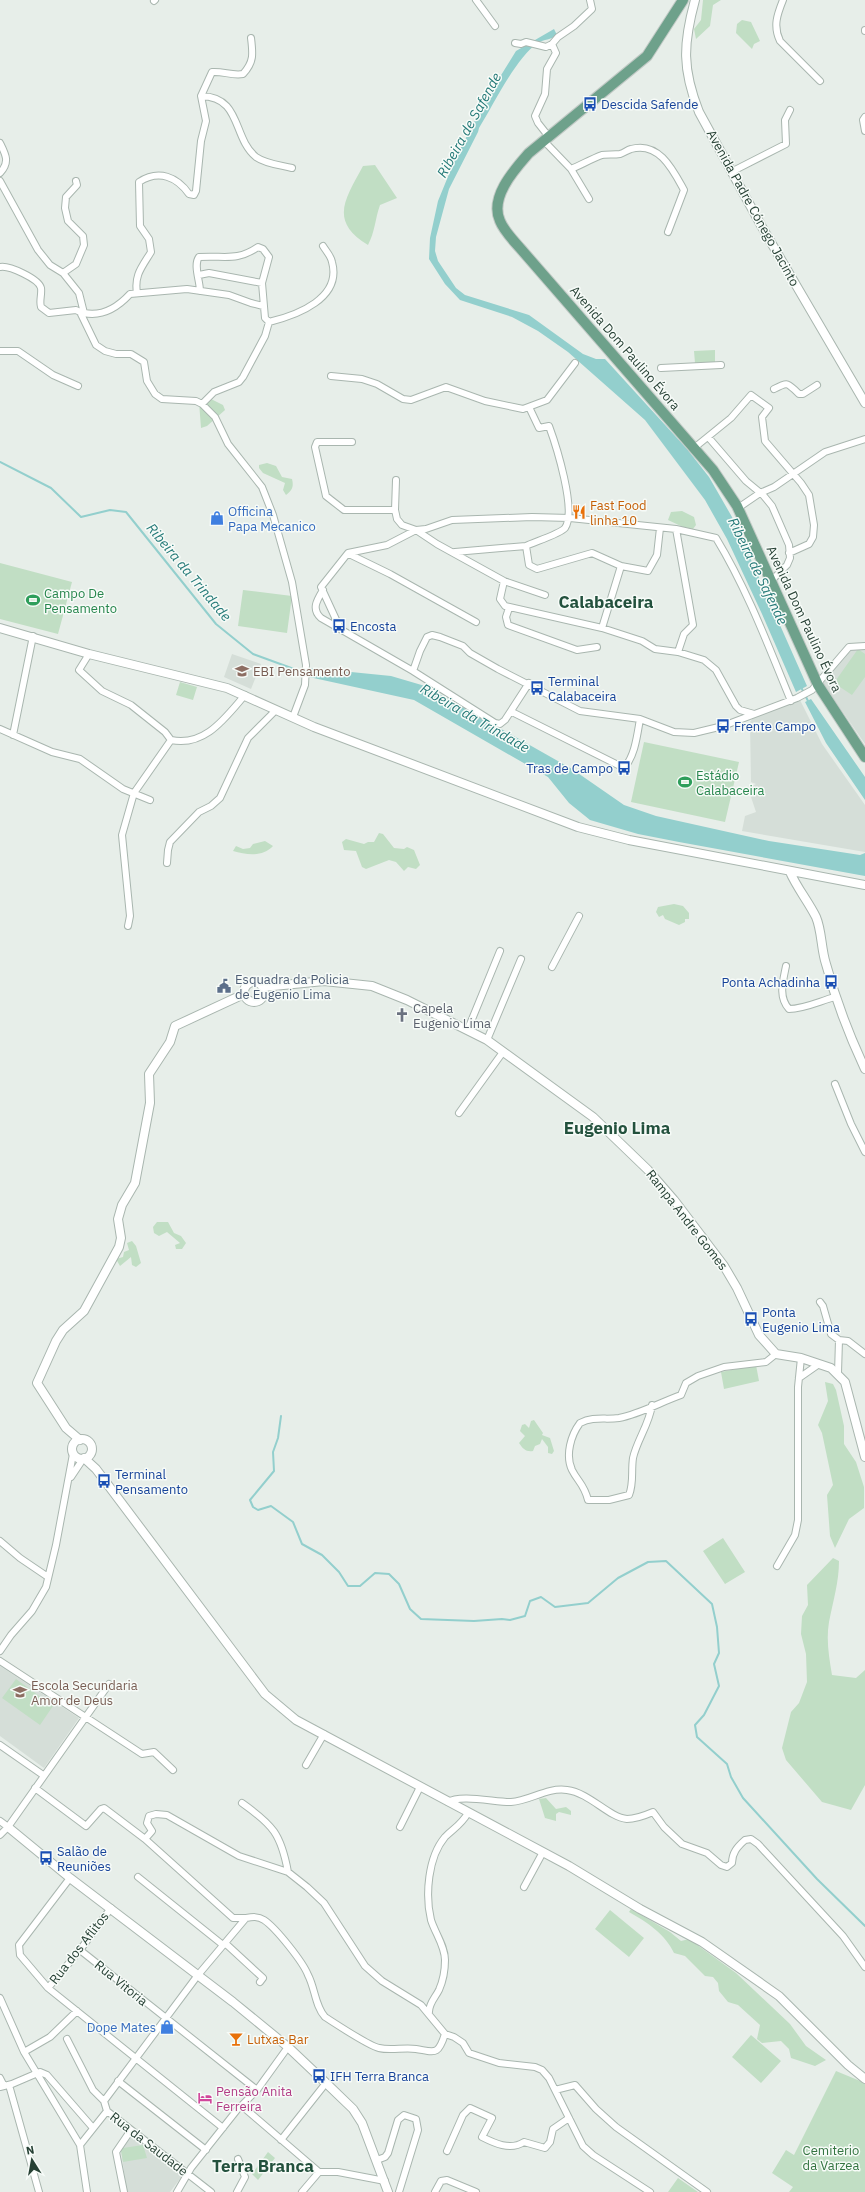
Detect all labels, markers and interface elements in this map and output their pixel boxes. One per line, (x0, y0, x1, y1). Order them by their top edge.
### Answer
water label: Ribeira de Safende (433, 69, 505, 181)
bus stop icon: Descida Safende (582, 96, 598, 112)
place label: Descida Safende (601, 96, 698, 113)
street label: Avenida Padre Cónego Jacinto (703, 127, 803, 289)
street label: Avenida Dom Paulino Évora (566, 282, 684, 414)
place label: Fast Food linha 10 (590, 497, 647, 529)
place label: Officina Papa Mecanico (228, 503, 316, 535)
restaurant icon: Fast Food linha 10 (571, 504, 587, 520)
shop icon: Officina Papa Mecanico (209, 510, 225, 526)
water label: Ribeira de Safende (724, 514, 792, 628)
water label: Ribeira da Trindade (143, 519, 235, 625)
street label: Avenida Dom Paulino Évora (763, 543, 845, 695)
place label: Campo De Pensamento (44, 585, 117, 617)
district label: Calabaceira (559, 591, 654, 613)
sports icon: Campo De Pensamento (25, 592, 41, 608)
bus stop icon: Encosta (331, 618, 347, 634)
place label: Encosta (350, 618, 397, 635)
school or university icon: EBI Pensamento (234, 663, 250, 679)
place label: EBI Pensamento (253, 663, 350, 680)
place label: Terminal Calabaceira (548, 673, 617, 705)
water label: Ribeira da Trindade (417, 679, 533, 757)
bus stop icon: Terminal Calabaceira (529, 680, 545, 696)
bus stop icon: Frente Campo (715, 718, 731, 734)
place label: Frente Campo (734, 718, 816, 735)
place label: Tras de Campo (526, 760, 613, 777)
bus stop icon: Tras de Campo (616, 760, 632, 776)
place label: Estádio Calabaceira (696, 767, 765, 799)
sports icon: Estádio Calabaceira (677, 774, 693, 790)
place label: Esquadra da Policia de Eugenio Lima (235, 971, 349, 1003)
place label: Ponta Achadinha (721, 974, 820, 991)
bus stop icon: Ponta Achadinha (823, 974, 839, 990)
public building icon: Esquadra da Policia de Eugenio Lima (216, 978, 232, 994)
place label: Capela Eugenio Lima (413, 1000, 491, 1032)
church icon: Capela Eugenio Lima (394, 1007, 410, 1023)
district label: Eugenio Lima (564, 1117, 671, 1139)
street label: Rampa Andre Gomes (642, 1166, 732, 1274)
place label: Ponta Eugenio Lima (762, 1304, 840, 1336)
bus stop icon: Ponta Eugenio Lima (743, 1311, 759, 1327)
place label: Terminal Pensamento (115, 1466, 188, 1498)
bus stop icon: Terminal Pensamento (96, 1473, 112, 1489)
place label: Escola Secundaria Amor de Deus (31, 1677, 138, 1709)
school or university icon: Escola Secundaria Amor de Deus (12, 1684, 28, 1700)
place label: Salão de Reuniões (57, 1843, 111, 1875)
bus stop icon: Salão de Reuniões (38, 1850, 54, 1866)
street label: Rua dos Aflitos (45, 1908, 113, 1988)
street label: Rua Vitoria (91, 1956, 151, 2010)
place label: Dope Mates (87, 2019, 156, 2036)
shop icon: Dope Mates (159, 2019, 175, 2035)
bar icon: Lutxas Bar (228, 2031, 244, 2047)
place label: Lutxas Bar (247, 2031, 309, 2048)
bus stop icon: IFH Terra Branca (311, 2068, 327, 2084)
place label: IFH Terra Branca (330, 2068, 429, 2085)
place label: Pensão Anita Ferreira (216, 2083, 292, 2115)
hotel icon: Pensão Anita Ferreira (197, 2090, 213, 2106)
street label: Rua da Saudade (107, 2108, 191, 2180)
north arrow (12, 2140, 52, 2180)
park label: Cemiterio da Varzea (803, 2142, 859, 2174)
text: N (25, 2143, 35, 2158)
district label: Terra Branca (212, 2155, 314, 2177)

